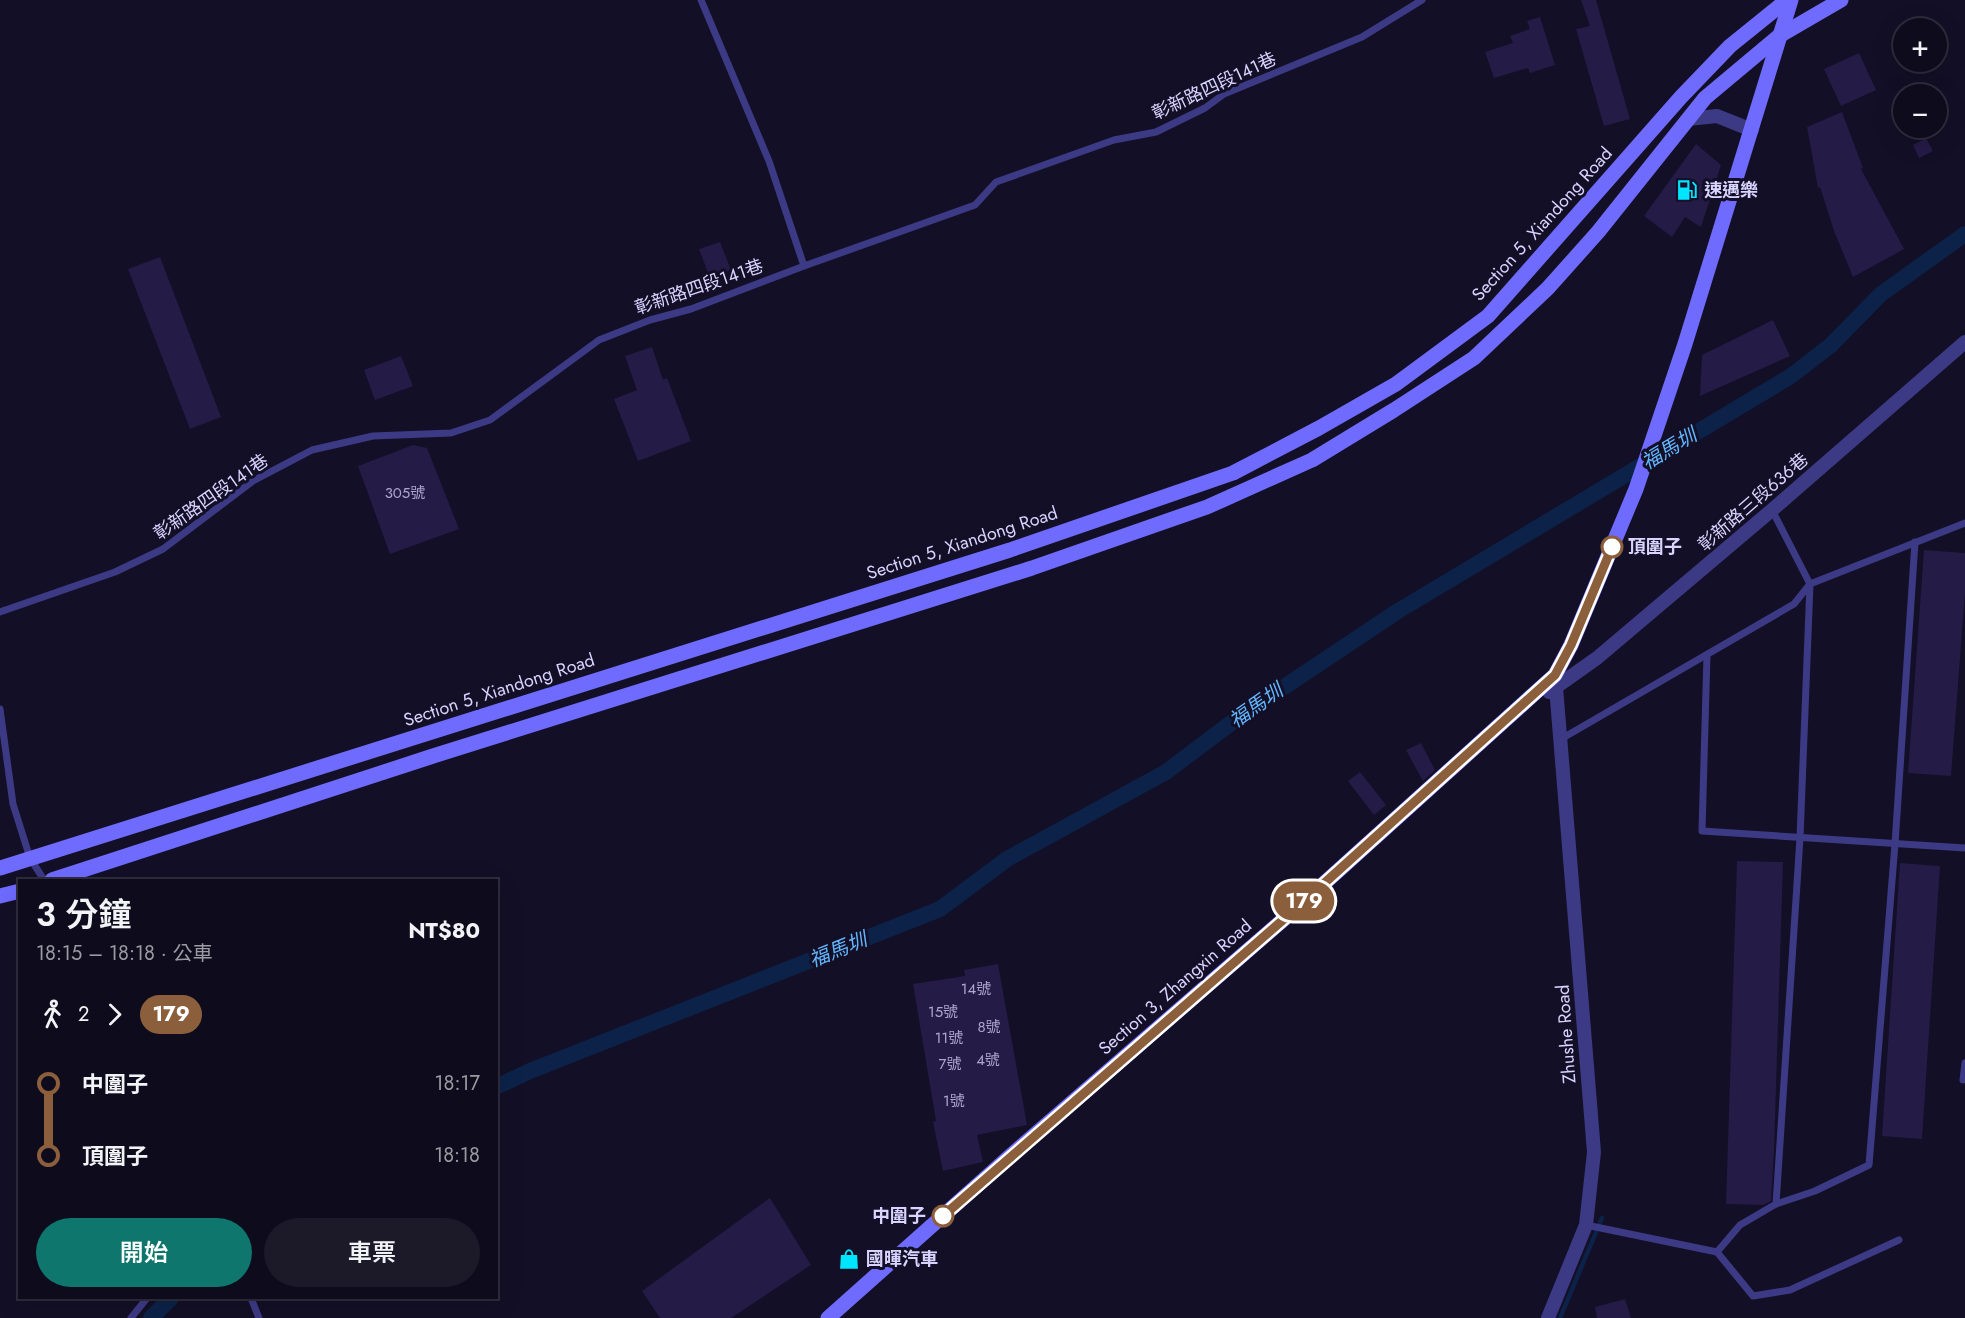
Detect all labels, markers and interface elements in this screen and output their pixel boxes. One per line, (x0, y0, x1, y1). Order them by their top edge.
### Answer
map controls (1893, 18, 1947, 138)
button: + (1893, 18, 1947, 72)
street label: 彰新路四段141巷 (1147, 46, 1281, 126)
button: − (1893, 84, 1947, 138)
street label: Section 5, Xiandong Road (1466, 141, 1618, 307)
place label: 速邁樂 (1704, 177, 1758, 203)
fuel station icon: 速邁樂 (1675, 178, 1699, 202)
street label: 彰新路四段141巷 (631, 253, 767, 321)
water label: 福馬圳 (1636, 420, 1705, 477)
street label: 彰新路三段636巷 (1692, 447, 1814, 557)
street label: 彰新路四段141巷 (148, 448, 274, 546)
house number: 305號 (385, 482, 425, 504)
street label: Section 5, Xiandong Road (863, 500, 1061, 586)
place label: 頂圍子 (1628, 534, 1682, 560)
marker: 頂圍子 (1601, 536, 1623, 558)
street label: Section 5, Xiandong Road (400, 647, 598, 733)
water label: 福馬圳 (1223, 675, 1291, 735)
line badge: 179 (1270, 882, 1338, 920)
text: 179 (1285, 886, 1323, 916)
text: 3 分鐘 (36, 891, 132, 938)
street label: Section 3, Zhangxin Road (1093, 913, 1257, 1061)
text: NT$80 (408, 914, 480, 946)
water label: 福馬圳 (805, 924, 874, 975)
text: 18:15 – 18:18 · 公車 (36, 939, 213, 968)
house number: 14號 (961, 978, 991, 1000)
street label: Zhushe Road (1550, 984, 1582, 1084)
icon: walk (36, 998, 69, 1031)
icon: forward (98, 998, 131, 1031)
text: 179 (152, 999, 190, 1029)
text: 2 (78, 1000, 89, 1029)
house number: 15號 (928, 1001, 958, 1023)
house number: 8號 (977, 1016, 1001, 1038)
house number: 11號 (935, 1027, 963, 1049)
house number: 4號 (976, 1049, 1000, 1071)
house number: 7號 (939, 1053, 961, 1075)
text: 中圍子 (82, 1068, 148, 1100)
text: 18:17 (435, 1069, 480, 1098)
house number: 1號 (943, 1090, 965, 1112)
text: 頂圍子 (82, 1140, 148, 1172)
text: 18:18 (434, 1141, 480, 1170)
place label: 中圍子 (872, 1203, 926, 1229)
marker: 中圍子 (932, 1205, 954, 1227)
button: 開始 (36, 1218, 252, 1287)
button: 車票 (264, 1218, 480, 1287)
place label: 國暉汽車 (866, 1246, 938, 1272)
shop icon: 國暉汽車 (837, 1247, 861, 1271)

